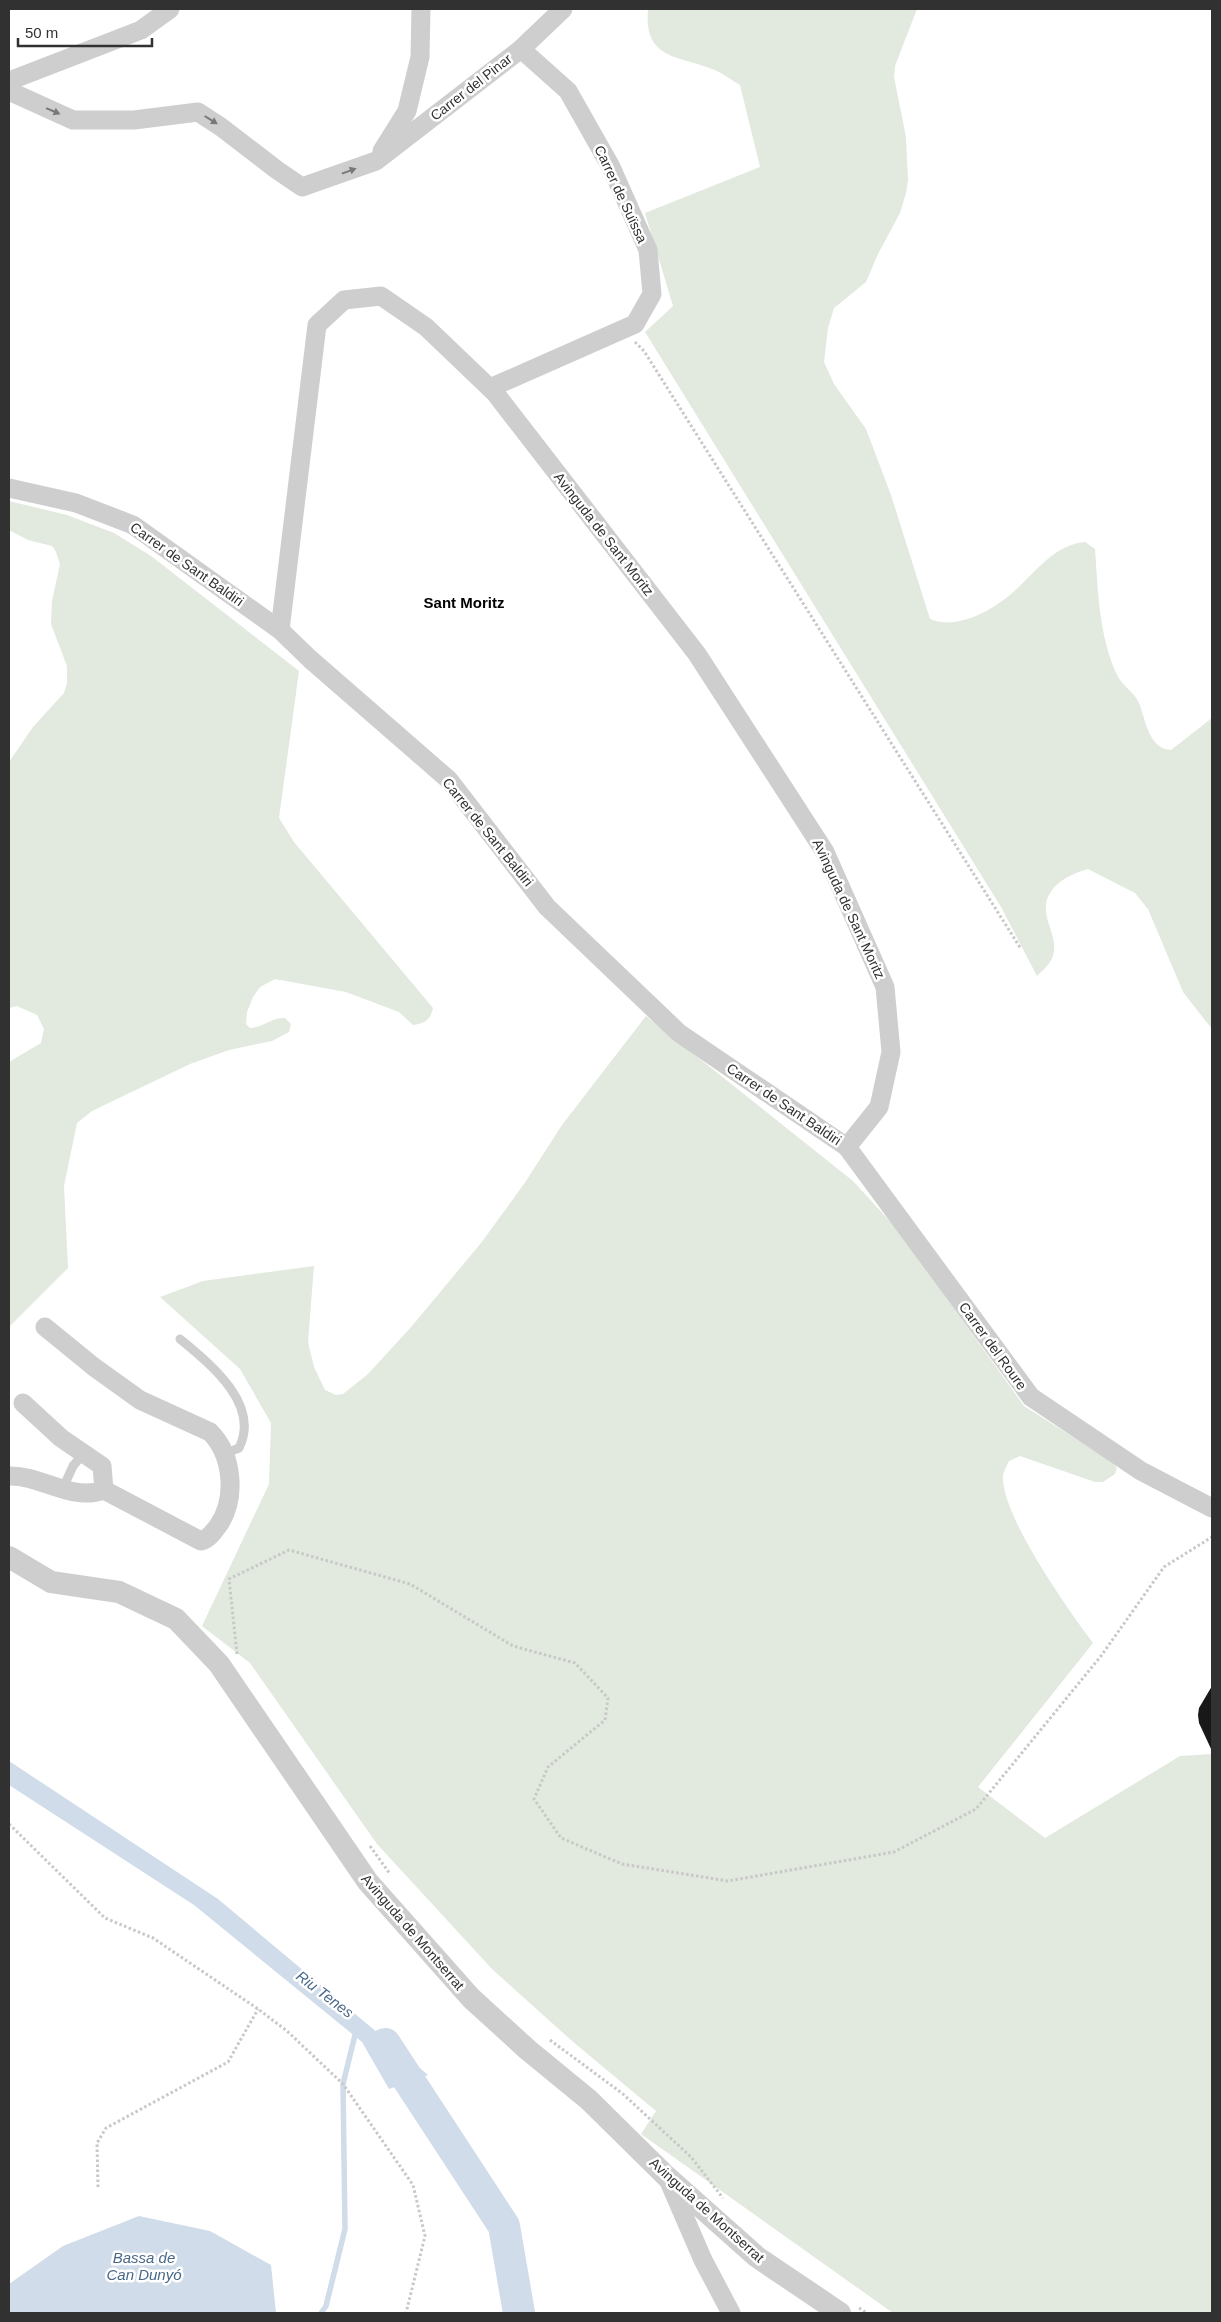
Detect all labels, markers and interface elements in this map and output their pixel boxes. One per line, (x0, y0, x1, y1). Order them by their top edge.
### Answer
scale bar (18, 15, 151, 47)
text: 50 m (25, 24, 58, 41)
street label: Carrer del Pinar (427, 50, 515, 124)
one-way arrow (46, 108, 60, 116)
one-way arrow (204, 116, 217, 125)
street label: Carrer de Suïssa (591, 143, 651, 246)
one-way arrow (341, 167, 356, 174)
street label: Avinguda de Sant Moritz (551, 469, 657, 599)
street label: Carrer de Sant Baldiri (127, 519, 247, 609)
district label: Sant Moritz (424, 594, 504, 611)
street label: Carrer de Sant Baldiri (439, 775, 537, 889)
street label: Avinguda de Sant Moritz (810, 837, 888, 981)
street label: Carrer de Sant Baldiri (724, 1060, 844, 1148)
street label: Carrer del Roure (956, 1299, 1030, 1393)
street label: Avinguda de Montserrat (358, 1871, 468, 1993)
water label: Riu Tenes (293, 1967, 357, 2021)
street label: Avinguda de Montserrat (647, 2154, 768, 2266)
water label: Bassa de Can Dunyó (106, 2249, 182, 2283)

